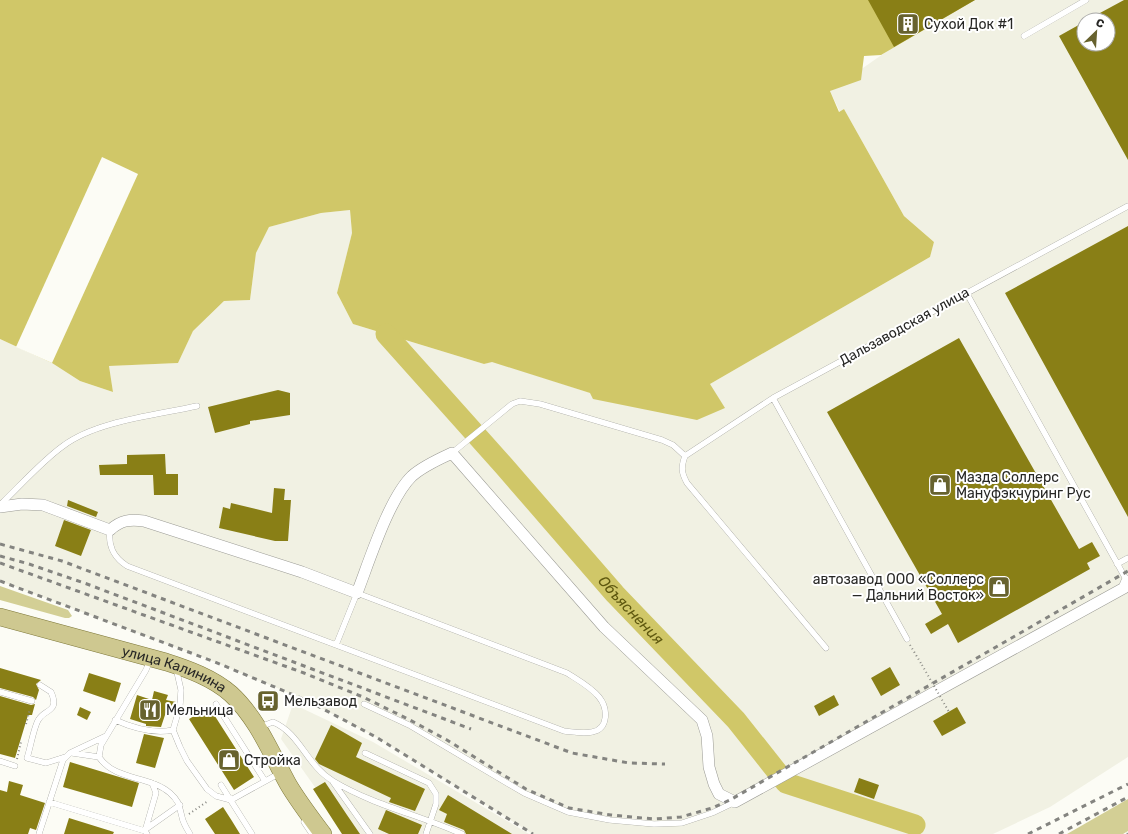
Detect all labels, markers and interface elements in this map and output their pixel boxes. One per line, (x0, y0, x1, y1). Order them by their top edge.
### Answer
building icon: Сухой Док #1 (895, 11, 921, 37)
north arrow (1076, 12, 1116, 52)
place label: Сухой Док #1 (924, 16, 1013, 33)
text: С (1094, 16, 1107, 31)
street label: Дальзаводская улица (836, 284, 972, 369)
place label: Мазда Соллерс Мануфэкчуринг Рус (956, 469, 1091, 502)
shop icon: Мазда Соллерс Мануфэкчуринг Рус (927, 472, 953, 498)
place label: автозавод ООО «Соллерс — Дальний Восток» (813, 571, 984, 604)
water label: Объяснения (594, 572, 667, 648)
shop icon: автозавод ООО «Соллерс — Дальний Восток» (986, 574, 1012, 600)
street label: улица Калинина (120, 642, 230, 696)
bus stop icon: Мельзавод (255, 688, 281, 714)
place label: Мельзавод (284, 693, 357, 710)
restaurant icon: Мельница (137, 697, 163, 723)
place label: Мельница (166, 702, 233, 719)
shop icon: Стройка (216, 747, 242, 773)
place label: Стройка (244, 752, 301, 769)

